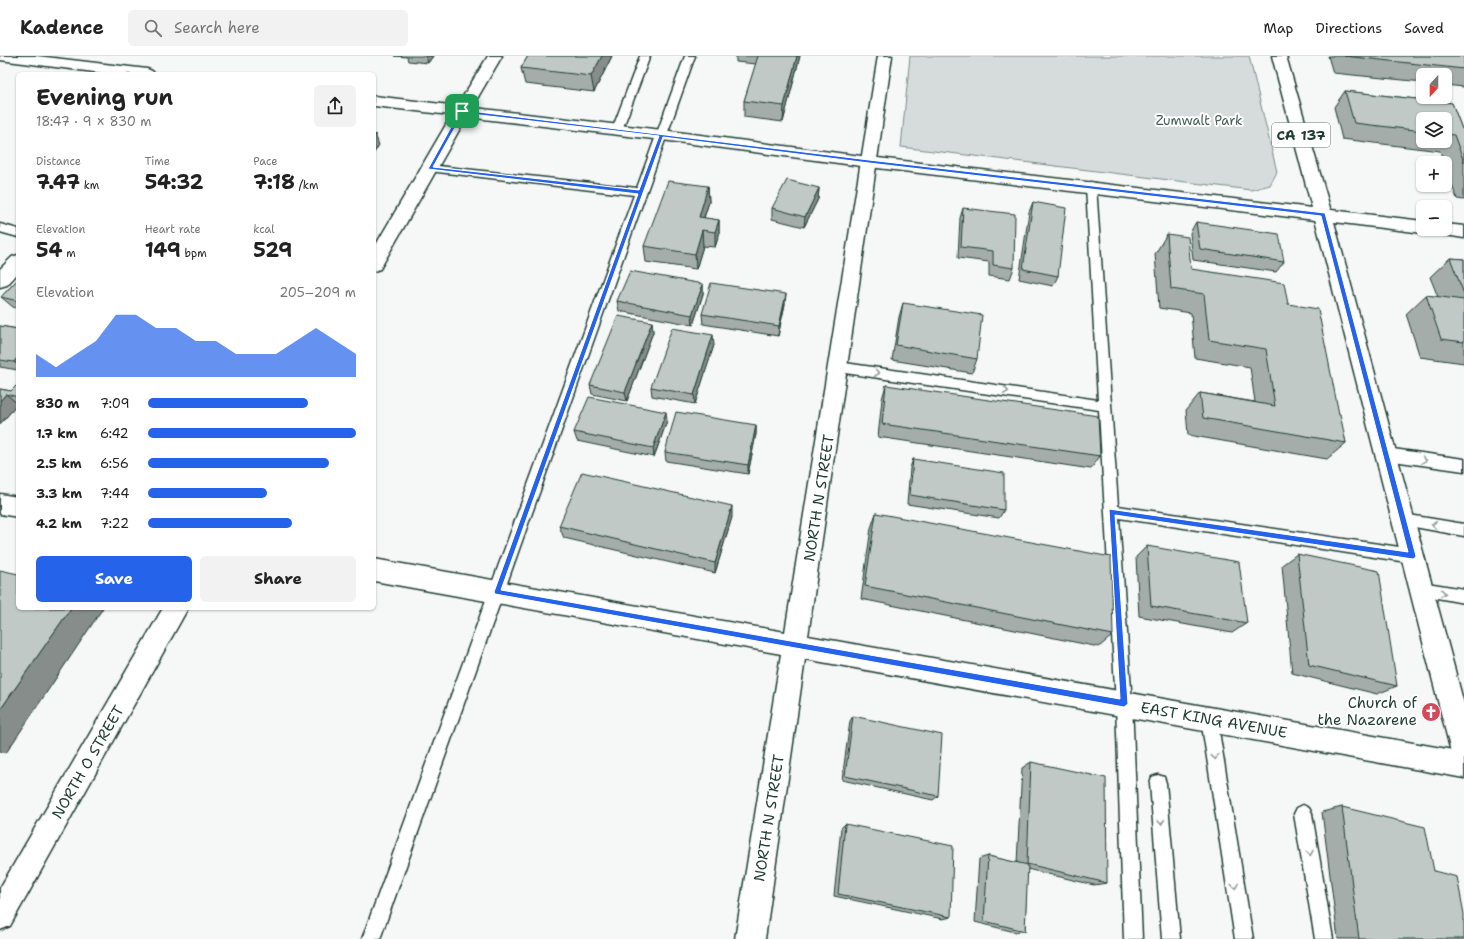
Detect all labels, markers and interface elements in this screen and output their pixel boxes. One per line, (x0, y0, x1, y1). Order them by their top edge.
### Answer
search box (128, 10, 408, 46)
text: Kadence (20, 15, 104, 40)
icon: search (142, 17, 164, 39)
text: Search here (174, 18, 260, 38)
text: Map (1264, 19, 1294, 37)
text: Directions (1316, 19, 1382, 37)
text: Saved (1404, 19, 1444, 37)
north arrow (1416, 68, 1452, 104)
map controls (1416, 68, 1452, 236)
text: Evening run (36, 83, 173, 112)
button: share (314, 85, 356, 127)
pin (445, 94, 479, 128)
icon: arrive (451, 100, 473, 122)
park label: Zumwalt Park (1156, 112, 1242, 129)
button: layers (1416, 112, 1452, 148)
text: 18:47 · 9 × 830 m (36, 113, 151, 130)
road number: CA 137 (1272, 123, 1330, 147)
text: Distance (36, 154, 81, 169)
text: Time (145, 154, 170, 169)
text: Pace (253, 154, 278, 169)
button: + (1416, 156, 1452, 192)
text: 7.47 (36, 169, 80, 195)
text: 54:32 (145, 169, 204, 195)
text: 7:18 (253, 169, 295, 195)
text: km (80, 178, 99, 193)
text: /km (295, 178, 318, 193)
button: − (1416, 200, 1452, 236)
text: Elevation (36, 222, 85, 237)
text: Heart rate (145, 222, 201, 237)
text: kcal (253, 222, 275, 237)
text: 54 (36, 237, 62, 263)
text: 149 (145, 237, 181, 263)
text: 529 (253, 237, 292, 263)
text: m (62, 246, 76, 261)
text: bpm (181, 246, 207, 261)
text: Elevation (36, 284, 94, 301)
text: 205–209 m (279, 284, 356, 301)
one-way arrow (874, 368, 880, 377)
one-way arrow (1003, 386, 1009, 395)
text: 830 m (36, 395, 79, 412)
text: 7:09 (100, 395, 130, 412)
text: 1.7 km (36, 425, 77, 442)
text: 6:42 (100, 425, 129, 442)
street label: NORTH N STREET (799, 433, 839, 563)
text: 2.5 km (36, 455, 82, 472)
text: 6:56 (100, 455, 129, 472)
one-way arrow (1421, 455, 1427, 464)
text: 3.3 km (36, 485, 82, 502)
text: 7:44 (100, 485, 129, 502)
text: 4.2 km (36, 515, 82, 532)
text: 7:22 (100, 515, 129, 532)
one-way arrow (1431, 521, 1437, 530)
button: Save (36, 556, 192, 602)
button: Share (200, 556, 356, 602)
one-way arrow (1439, 588, 1446, 597)
place label: Church of the Nazarene (1317, 693, 1418, 730)
street label: EAST KING AVENUE (1139, 697, 1289, 743)
church icon: Church of the Nazarene (1420, 701, 1442, 723)
street label: NORTH O STREET (47, 702, 129, 822)
street label: NORTH N STREET (749, 753, 789, 883)
one-way arrow (1210, 754, 1219, 761)
one-way arrow (1157, 819, 1166, 825)
one-way arrow (1305, 850, 1313, 856)
one-way arrow (1230, 883, 1239, 889)

